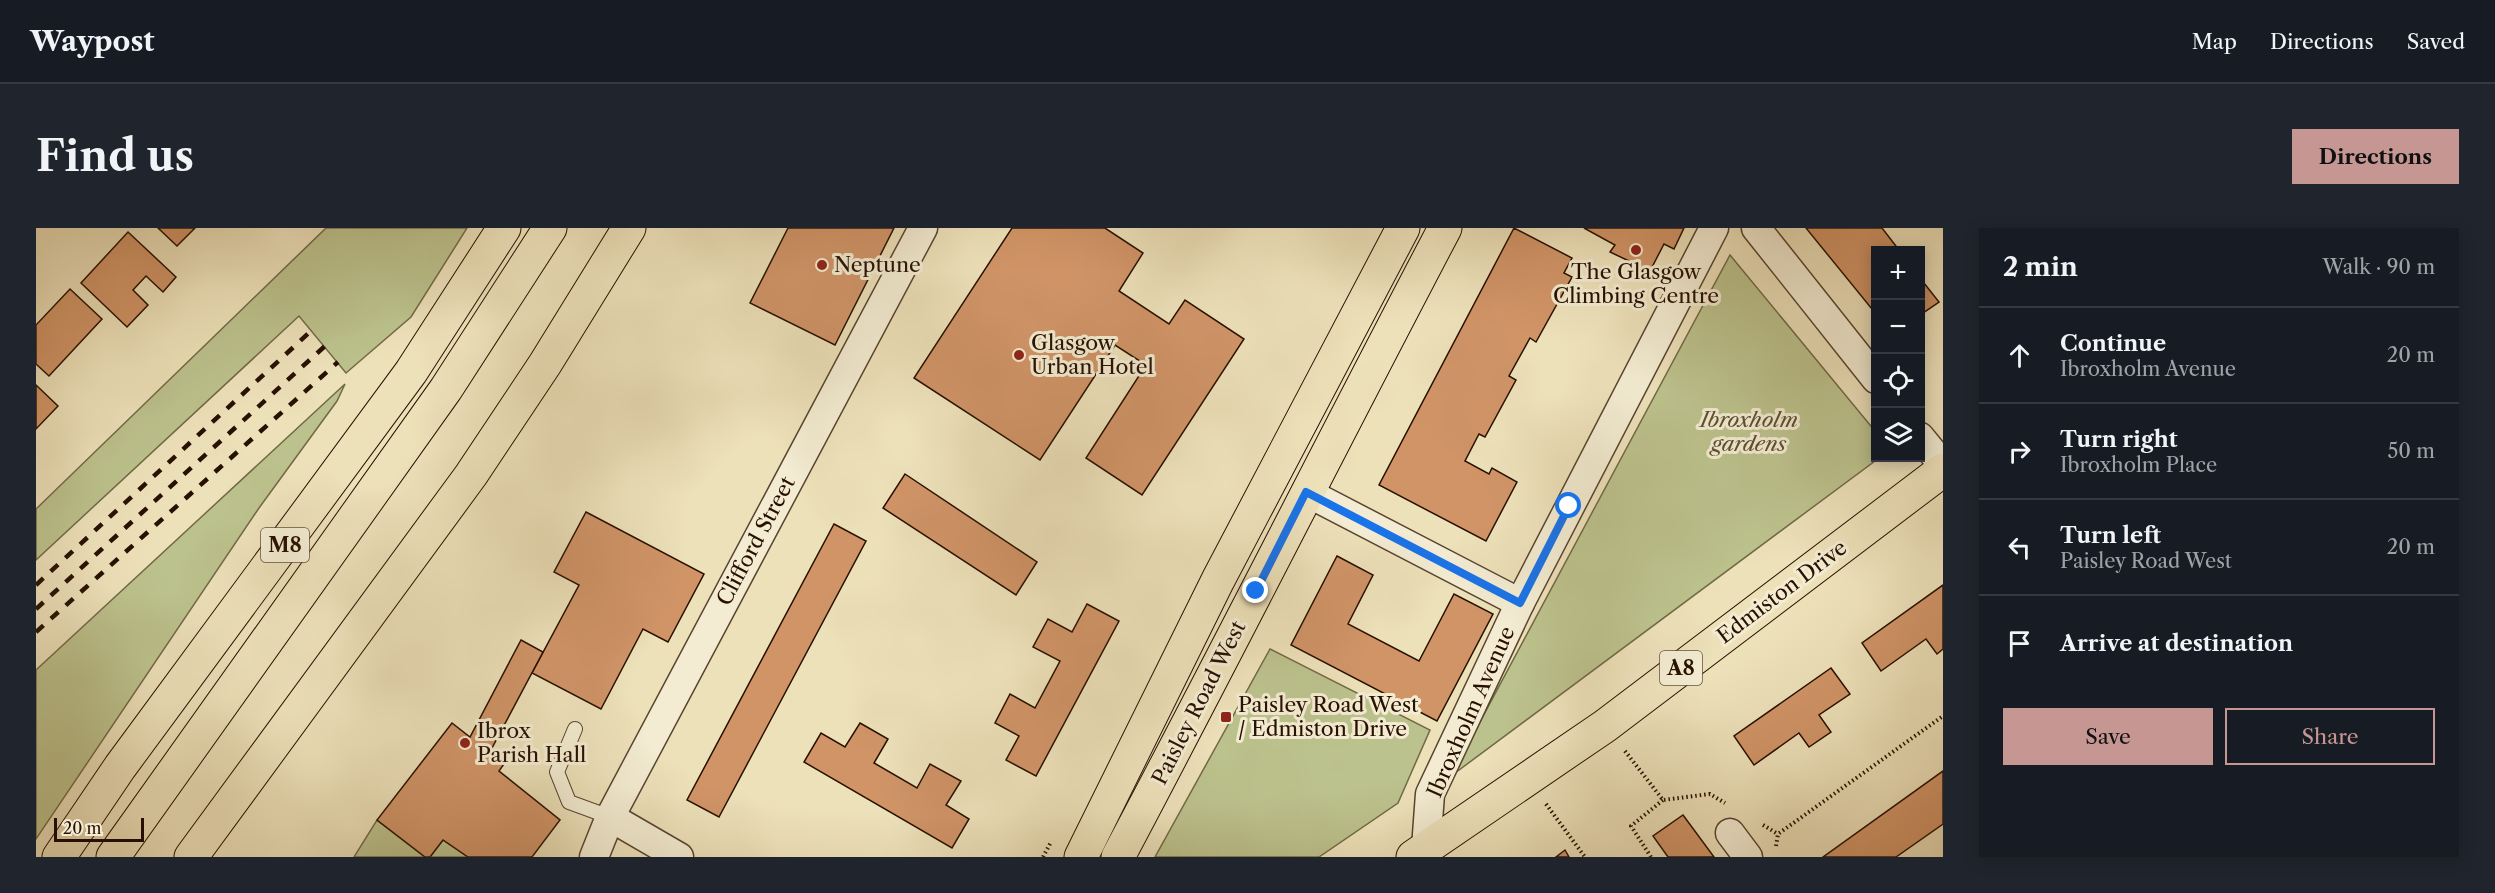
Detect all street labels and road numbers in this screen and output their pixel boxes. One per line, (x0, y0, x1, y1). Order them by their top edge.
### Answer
street label: Clifford Street (711, 472, 800, 609)
road number: M8 (261, 528, 309, 562)
street label: Edmiston Drive (1712, 535, 1851, 648)
street label: Paisley Road West (1146, 616, 1251, 789)
street label: Ibroxholm Avenue (1422, 622, 1520, 801)
road number: A8 (1660, 651, 1702, 685)

